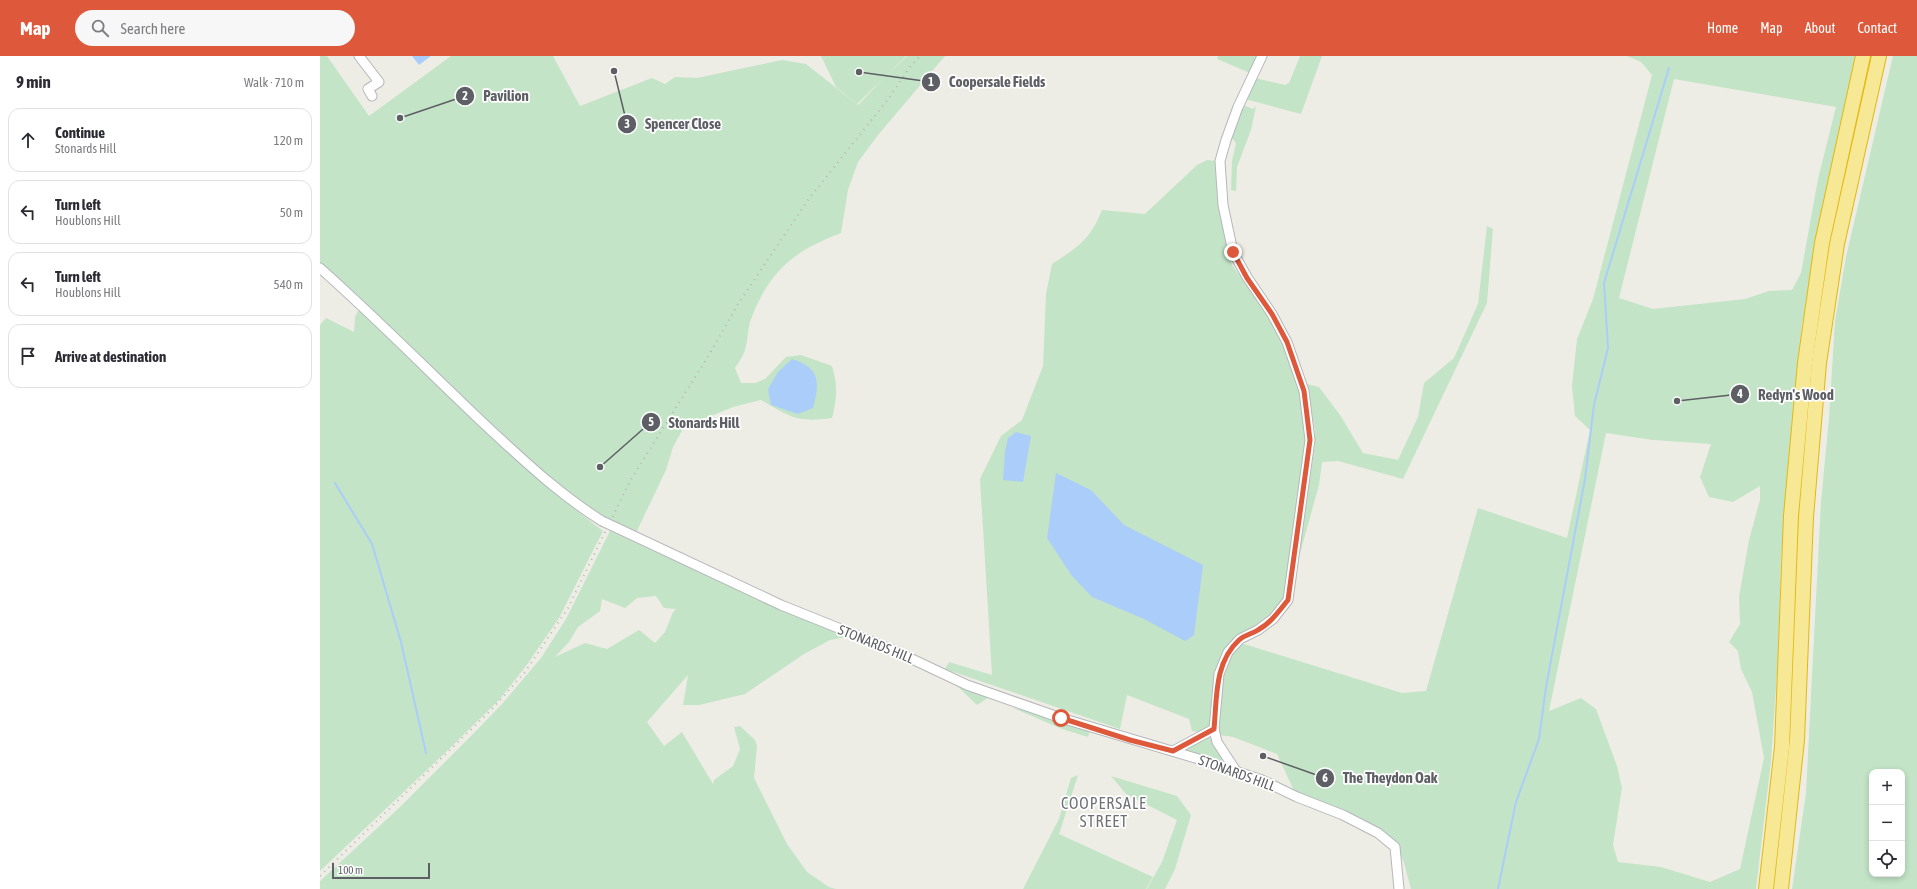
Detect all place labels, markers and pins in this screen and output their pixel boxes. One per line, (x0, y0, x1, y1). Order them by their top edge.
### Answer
callout: Coopersale Fields (921, 68, 1054, 95)
callout: Pavilion (455, 82, 536, 109)
callout: Spencer Close (617, 110, 729, 137)
callout: Redyn's Wood (1730, 381, 1842, 408)
callout: Stonards Hill (641, 409, 747, 436)
callout: The Theydon Oak (1315, 764, 1445, 791)

